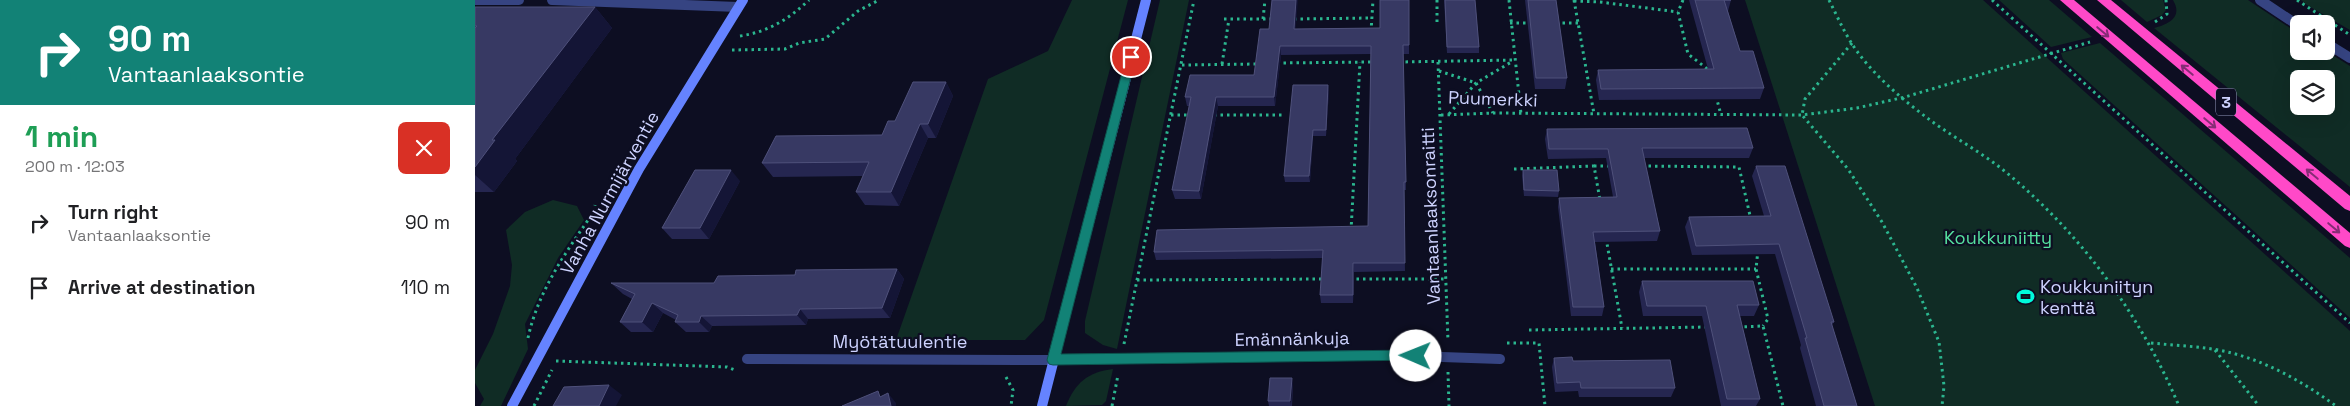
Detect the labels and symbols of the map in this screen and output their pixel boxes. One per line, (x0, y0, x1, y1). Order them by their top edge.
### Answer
one-way arrow (2096, 26, 2109, 37)
pin (1110, 36, 1152, 78)
one-way arrow (2181, 65, 2194, 76)
street label: Puumerkki (1448, 85, 1538, 112)
road number: 3 (2216, 88, 2236, 115)
street label: Vanha Nurmijärventie (555, 107, 664, 278)
one-way arrow (2203, 117, 2216, 128)
street label: Vantaanlaaksonraitti (1416, 127, 1445, 305)
one-way arrow (2306, 168, 2319, 179)
one-way arrow (2327, 222, 2340, 234)
park label: Koukkuniitty (1944, 226, 2052, 249)
place label: Koukkuniityn kenttä (2040, 275, 2153, 319)
sports icon: Koukkuniityn kenttä (2016, 287, 2036, 307)
street label: Emännänkuja (1234, 326, 1350, 351)
position arrow (1389, 329, 1441, 381)
street label: Myötätuulentie (833, 330, 967, 353)

